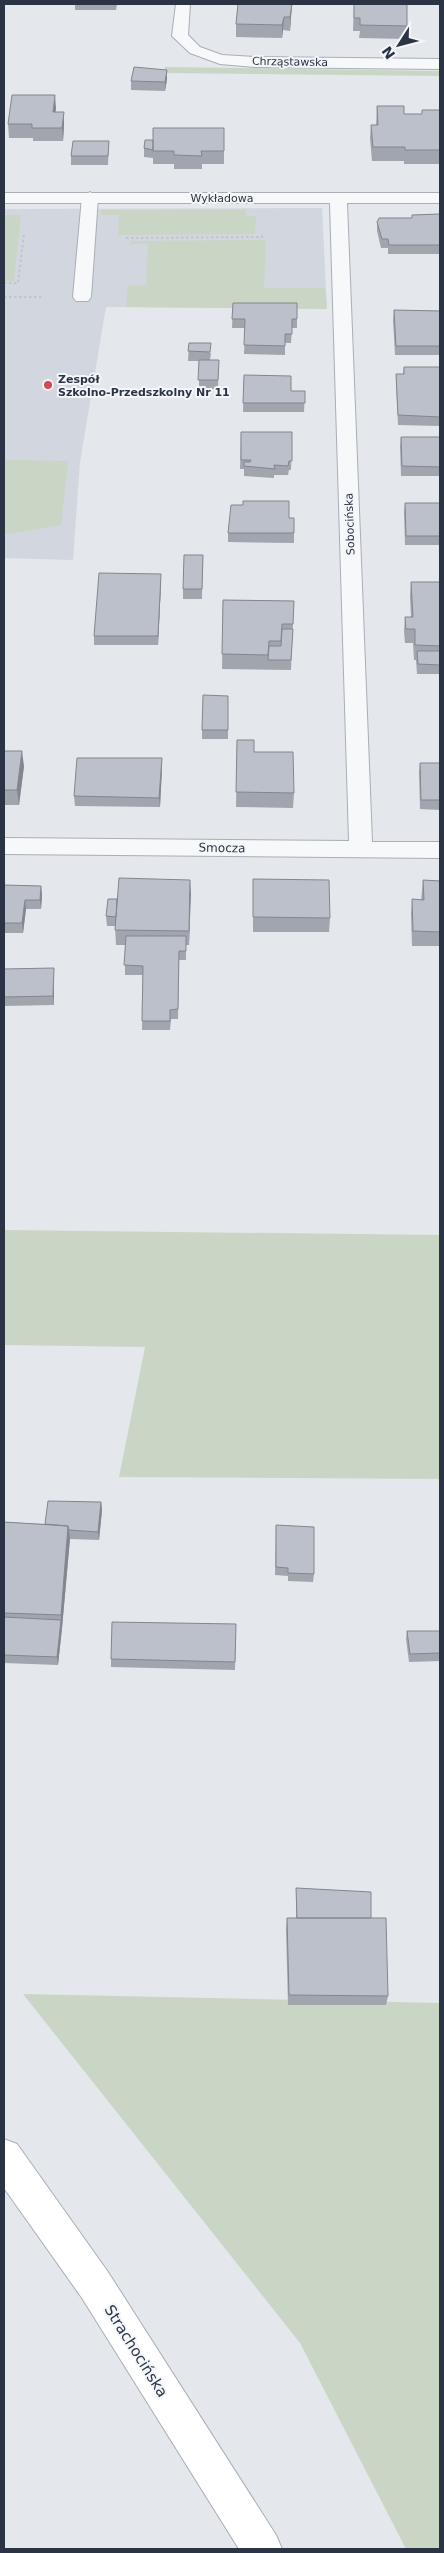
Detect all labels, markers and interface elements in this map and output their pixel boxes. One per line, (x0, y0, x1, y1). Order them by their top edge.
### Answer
north arrow (374, 20, 424, 70)
text: N (379, 43, 398, 62)
street label: Chrząstawska (252, 55, 328, 69)
street label: Wykładowa (191, 192, 253, 205)
place label: Zespół Szkolno-Przedszkolny Nr 11 (58, 373, 230, 399)
marker: Zespół Szkolno-Przedszkolny Nr 11 (42, 379, 54, 391)
street label: Sobocińska (342, 493, 358, 555)
street label: Smocza (198, 841, 246, 855)
street label: Strachocińska (101, 2302, 171, 2400)

